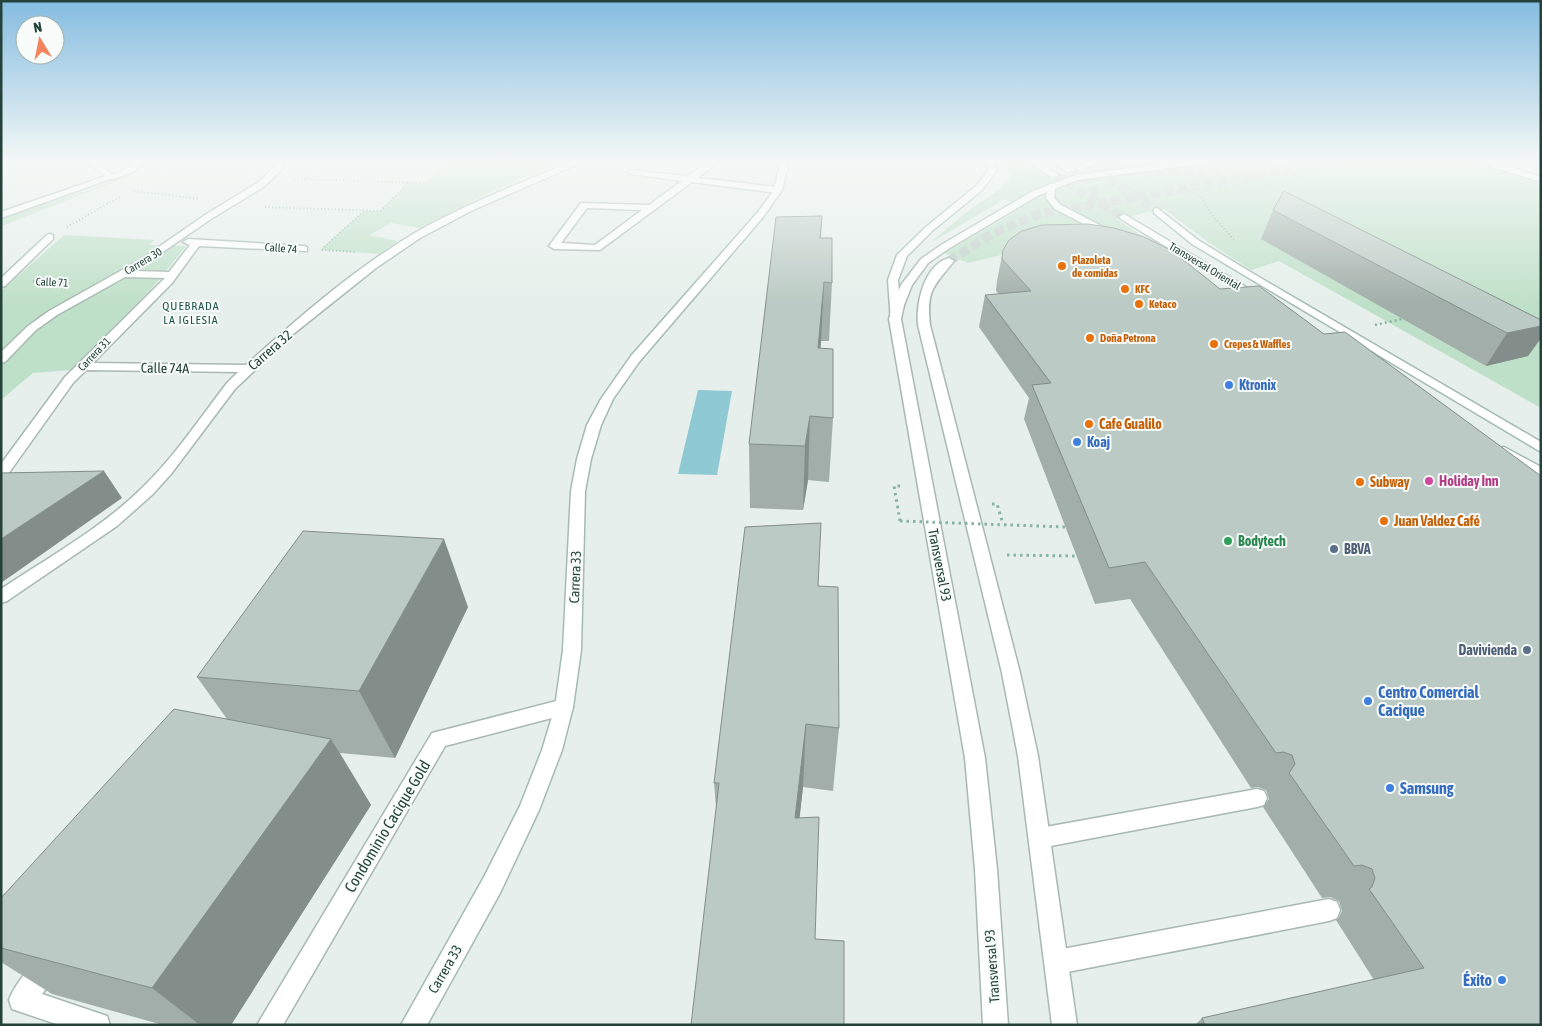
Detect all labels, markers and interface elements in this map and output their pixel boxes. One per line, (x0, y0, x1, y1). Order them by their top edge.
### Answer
north arrow (15, 15, 65, 65)
text: N (32, 19, 43, 36)
street label: Transversal Oriental (1167, 240, 1243, 292)
street label: Calle 74 (264, 241, 298, 255)
street label: Carrera 30 (122, 245, 164, 277)
place label: Plazoleta de comidas (1072, 254, 1118, 279)
marker: Plazoleta de comidas (1056, 260, 1068, 272)
street label: Calle 71 (35, 275, 69, 289)
marker: KFC (1119, 283, 1131, 295)
place label: KFC (1135, 283, 1150, 295)
marker: Ketaco (1133, 298, 1145, 310)
place label: Ketaco (1149, 298, 1177, 310)
district label: QUEBRADA LA IGLESIA (162, 299, 220, 327)
street label: Carrera 32 (245, 327, 295, 373)
marker: Doña Petrona (1084, 332, 1096, 344)
place label: Doña Petrona (1100, 332, 1156, 344)
street label: Carrera 31 (75, 335, 113, 373)
marker: Crepes & Waffles (1208, 338, 1220, 350)
place label: Crepes & Waffles (1224, 338, 1291, 350)
street label: Calle 74A (141, 360, 189, 376)
place label: Ktronix (1239, 377, 1277, 393)
marker: Ktronix (1223, 379, 1235, 391)
place label: Cafe Gualilo (1099, 416, 1162, 432)
marker: Cafe Gualilo (1083, 418, 1095, 430)
place label: Koaj (1087, 434, 1110, 450)
marker: Koaj (1071, 436, 1083, 448)
place label: Holiday Inn (1439, 473, 1499, 489)
place label: Subway (1370, 474, 1410, 490)
marker: Holiday Inn (1423, 475, 1435, 487)
marker: Subway (1354, 476, 1366, 488)
place label: Juan Valdez Café (1393, 513, 1480, 529)
marker: Juan Valdez Café (1378, 515, 1390, 527)
street label: Transversal 93 (925, 527, 955, 603)
place label: Bodytech (1238, 533, 1286, 549)
marker: Bodytech (1222, 535, 1234, 547)
place label: BBVA (1344, 541, 1371, 557)
marker: BBVA (1328, 543, 1340, 555)
street label: Carrera 33 (566, 550, 584, 604)
place label: Davivienda (1458, 642, 1517, 658)
marker: Davivienda (1521, 644, 1533, 656)
place label: Centro Comercial Cacique (1378, 683, 1480, 719)
marker: Centro Comercial Cacique (1362, 695, 1374, 707)
street label: Condominio Cacique Gold (341, 757, 434, 896)
place label: Samsung (1400, 779, 1454, 797)
marker: Samsung (1384, 782, 1396, 794)
street label: Transversal 93 (981, 929, 1003, 1003)
street label: Carrera 33 (425, 942, 465, 996)
place label: Éxito (1463, 971, 1492, 989)
marker: Éxito (1496, 974, 1508, 986)

